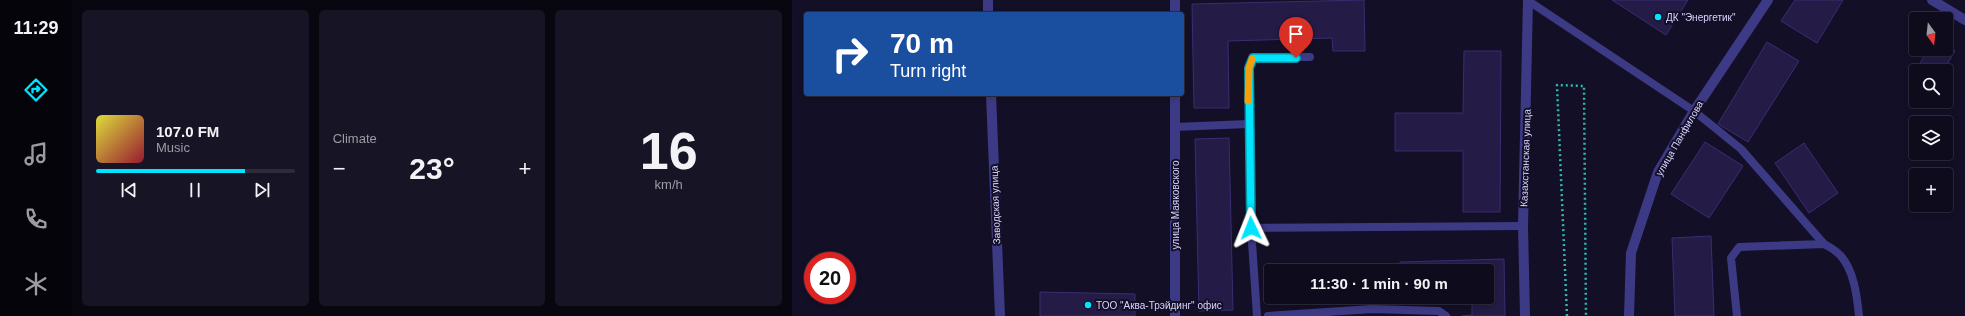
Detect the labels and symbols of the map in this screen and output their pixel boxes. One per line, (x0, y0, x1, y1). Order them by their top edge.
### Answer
marker: ДК "Энергетик" (1653, 12, 1663, 22)
place label: ДК "Энергетик" (1666, 12, 1736, 23)
north arrow (1909, 12, 1953, 56)
pin (1279, 17, 1313, 58)
street label: улица Панфилова (1654, 98, 1706, 178)
street label: Казахстанская улица (1518, 109, 1533, 207)
street label: улица Маяковского (1170, 160, 1181, 249)
street label: Заводская улица (989, 165, 1002, 245)
position arrow (1230, 207, 1272, 249)
speed limit sign: 20 (804, 252, 856, 304)
marker: ТОО "Аква-Трэйдинг" офис (1083, 300, 1093, 310)
place label: ТОО "Аква-Трэйдинг" офис (1096, 300, 1222, 311)

